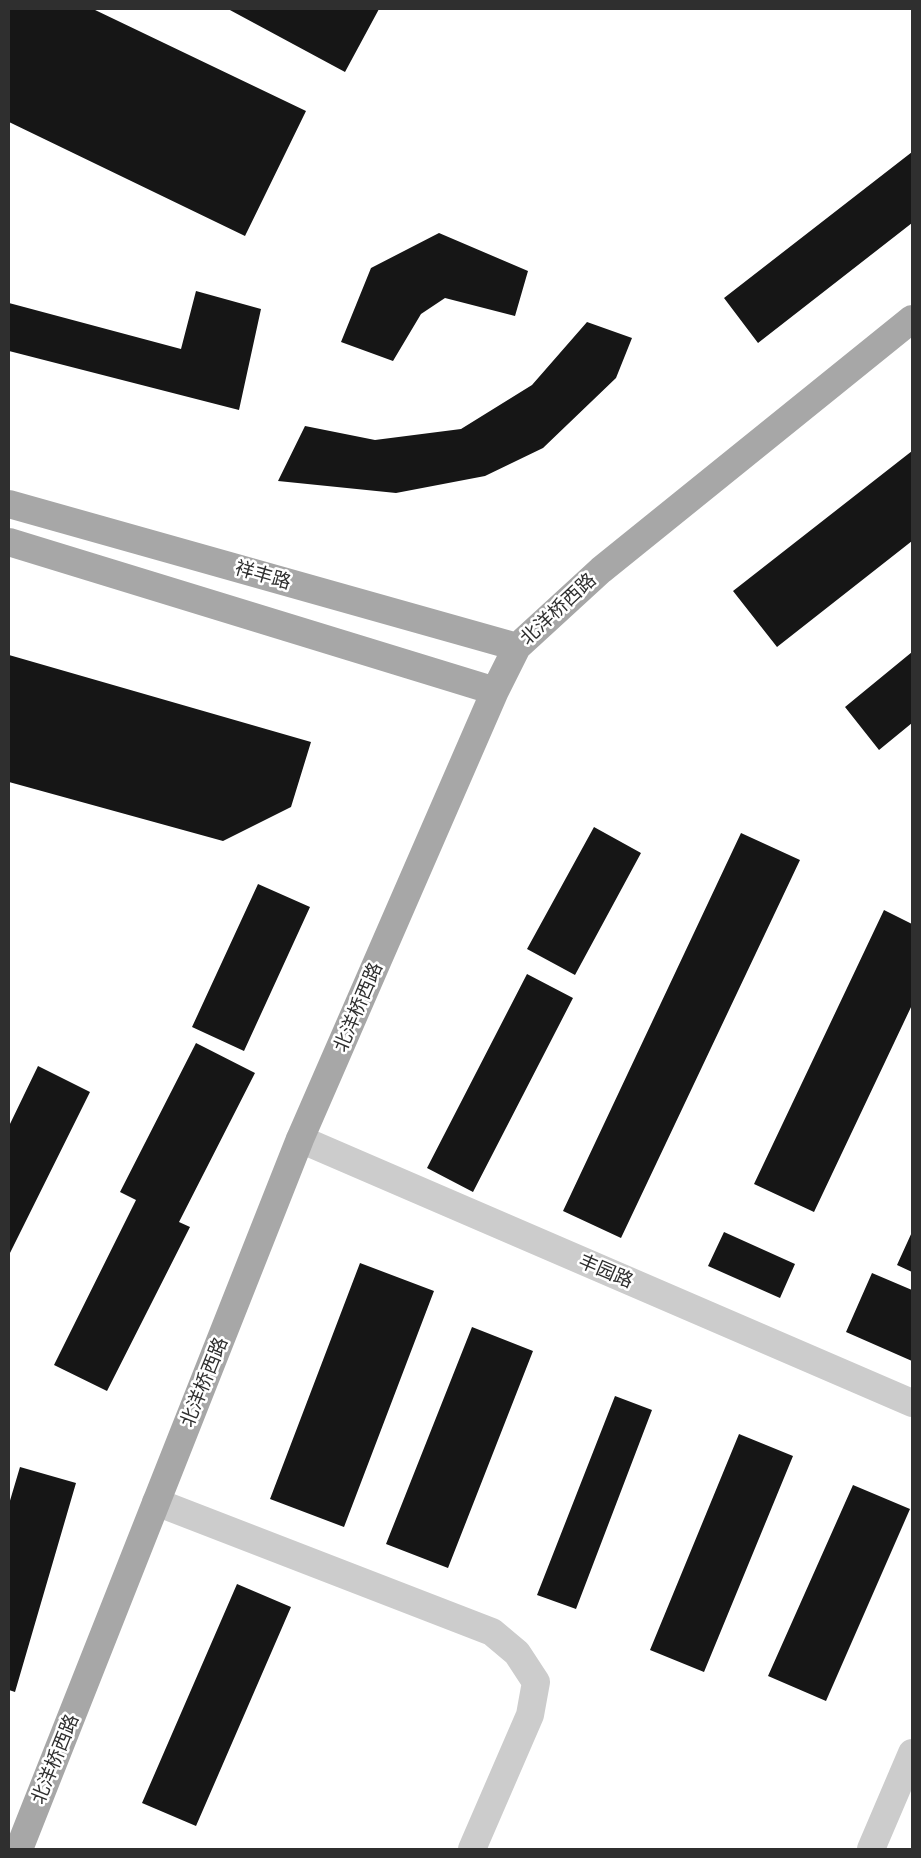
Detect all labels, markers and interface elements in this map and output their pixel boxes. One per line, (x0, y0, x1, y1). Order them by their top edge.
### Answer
street label: 祥丰路 (232, 556, 294, 594)
street label: 北洋桥西路 (515, 568, 601, 650)
street label: 北洋桥西路 (329, 959, 387, 1055)
street label: 丰园路 (575, 1249, 637, 1293)
street label: 北洋桥西路 (176, 1334, 232, 1430)
street label: 北洋桥西路 (27, 1711, 83, 1807)

